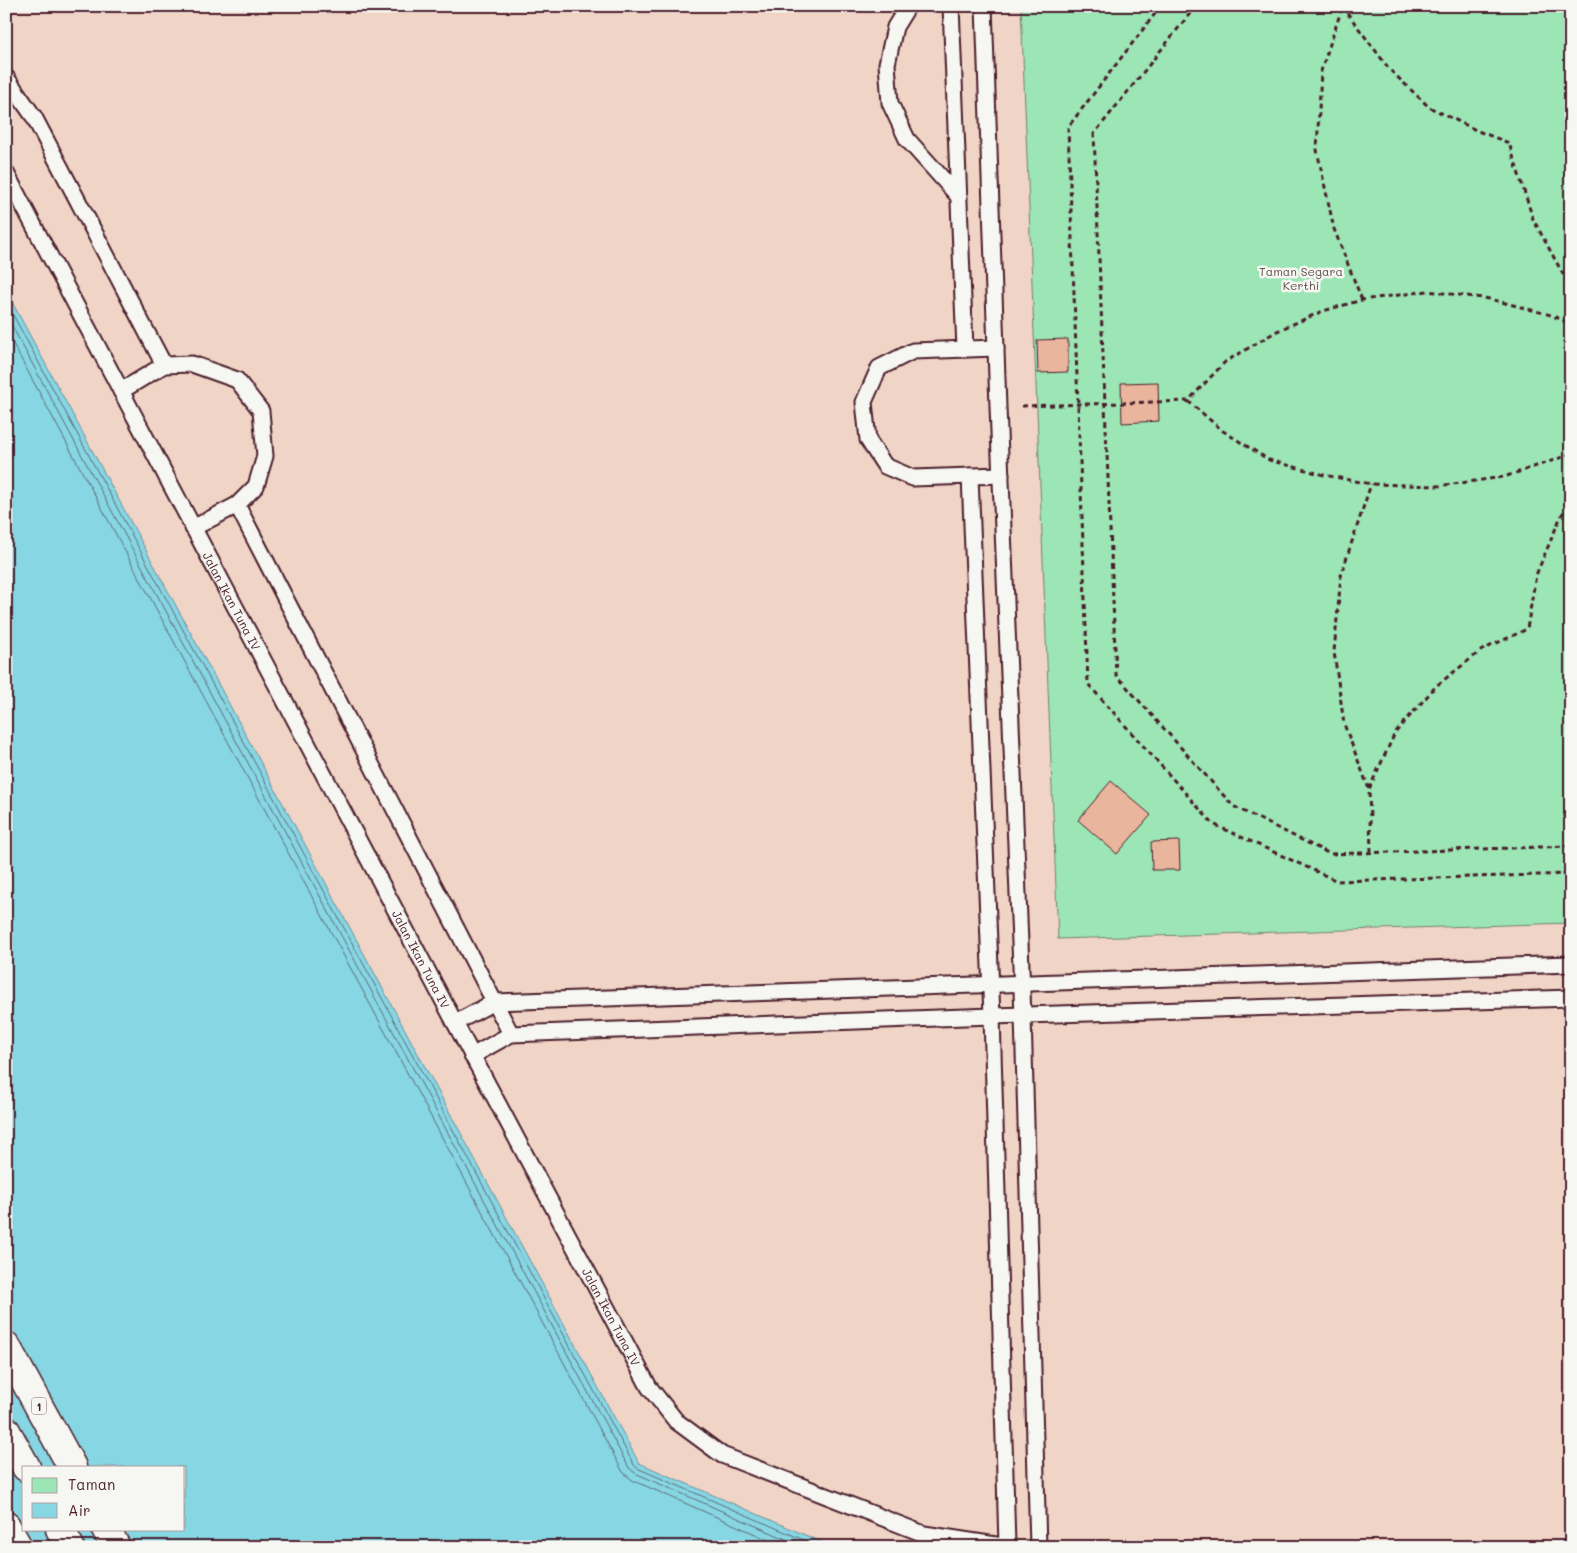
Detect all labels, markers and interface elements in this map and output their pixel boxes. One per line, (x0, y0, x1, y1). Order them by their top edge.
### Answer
park label: Taman Segara Kerthi (1259, 263, 1343, 293)
street label: Jalan Ikan Tuna IV (200, 549, 265, 653)
street label: Jalan Ikan Tuna IV (389, 907, 454, 1011)
street label: Jalan Ikan Tuna IV (579, 1265, 644, 1369)
road number: 1 (32, 1398, 46, 1414)
legend (22, 1466, 185, 1530)
text: Taman (68, 1474, 115, 1494)
text: Air (68, 1500, 91, 1520)

